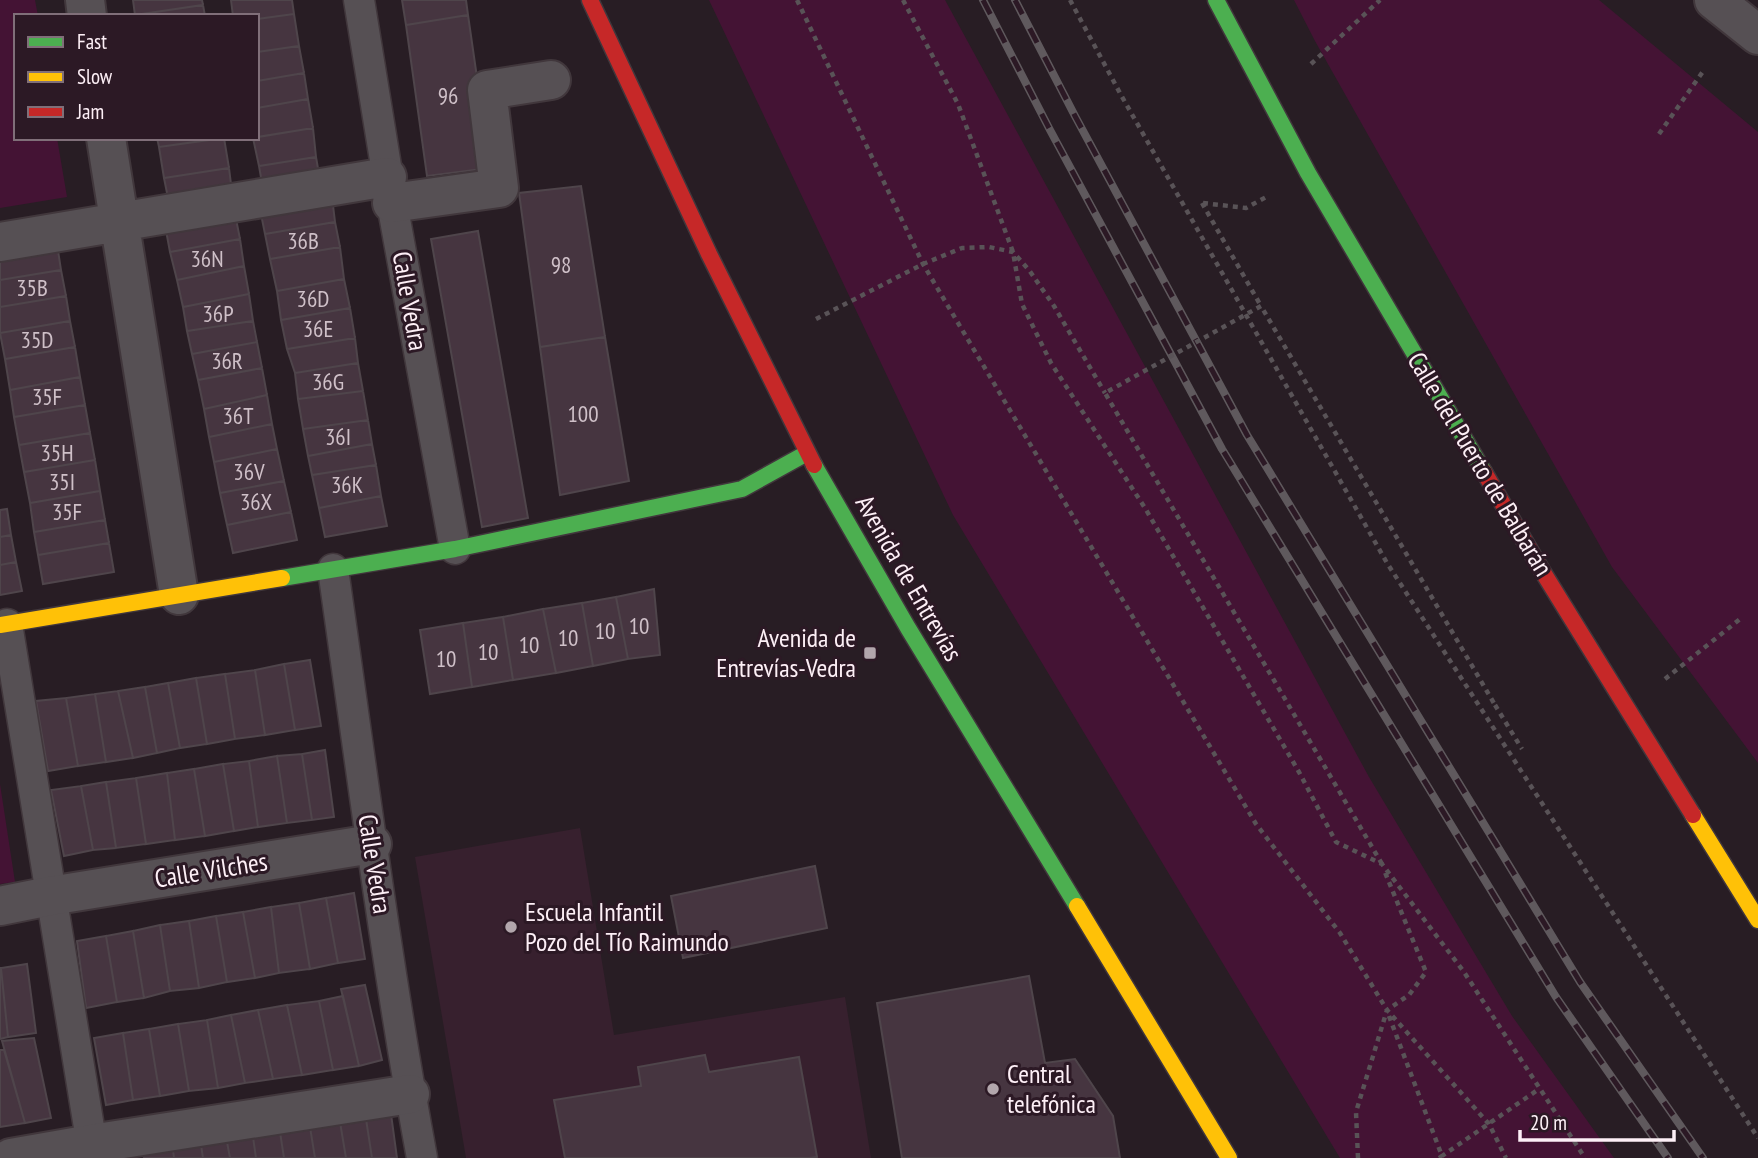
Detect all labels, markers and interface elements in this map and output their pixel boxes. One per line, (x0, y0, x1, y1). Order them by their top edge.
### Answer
legend (14, 14, 259, 140)
text: Fast (77, 28, 107, 55)
text: Slow (77, 63, 113, 90)
house number: 96 (438, 81, 458, 110)
text: Jam (76, 98, 104, 125)
house number: 36B (287, 226, 319, 255)
house number: 36N (190, 244, 224, 273)
street label: Calle Vedra (386, 249, 435, 353)
house number: 98 (551, 250, 571, 279)
house number: 35B (16, 273, 48, 302)
house number: 36D (297, 284, 329, 313)
house number: 36P (202, 299, 234, 328)
house number: 36E (303, 314, 333, 343)
house number: 35D (21, 325, 53, 354)
house number: 36R (211, 346, 243, 375)
street label: Calle del Puerto de Balbarán (1401, 346, 1560, 582)
house number: 36G (312, 367, 344, 396)
house number: 35F (32, 382, 62, 411)
house number: 100 (567, 399, 599, 428)
house number: 36T (223, 401, 253, 430)
house number: 36I (325, 422, 351, 451)
house number: 35H (40, 438, 74, 467)
house number: 36V (233, 457, 265, 486)
house number: 35I (49, 467, 75, 496)
house number: 36K (331, 470, 363, 499)
house number: 36X (240, 487, 273, 516)
street label: Avenida de Entrevías (849, 489, 970, 667)
house number: 35F (52, 497, 82, 526)
house number: 10 (629, 611, 649, 640)
house number: 10 (595, 616, 615, 645)
place label: Avenida de Entrevías-Vedra (716, 621, 856, 684)
house number: 10 (558, 623, 578, 652)
house number: 10 (519, 630, 539, 659)
house number: 10 (478, 637, 498, 666)
house number: 10 (436, 644, 456, 673)
marker: Avenida de Entrevías-Vedra (862, 645, 878, 661)
street label: Calle Vedra (351, 812, 400, 916)
street label: Calle Vilches (152, 844, 270, 895)
place label: Escuela Infantil Pozo del Tío Raimundo (525, 895, 729, 958)
marker: Escuela Infantil Pozo del Tío Raimundo (503, 919, 519, 935)
place label: Central telefónica (1007, 1057, 1096, 1120)
marker: Central telefónica (985, 1081, 1001, 1097)
scale bar (1520, 1098, 1674, 1142)
text: 20 m (1530, 1109, 1567, 1136)

